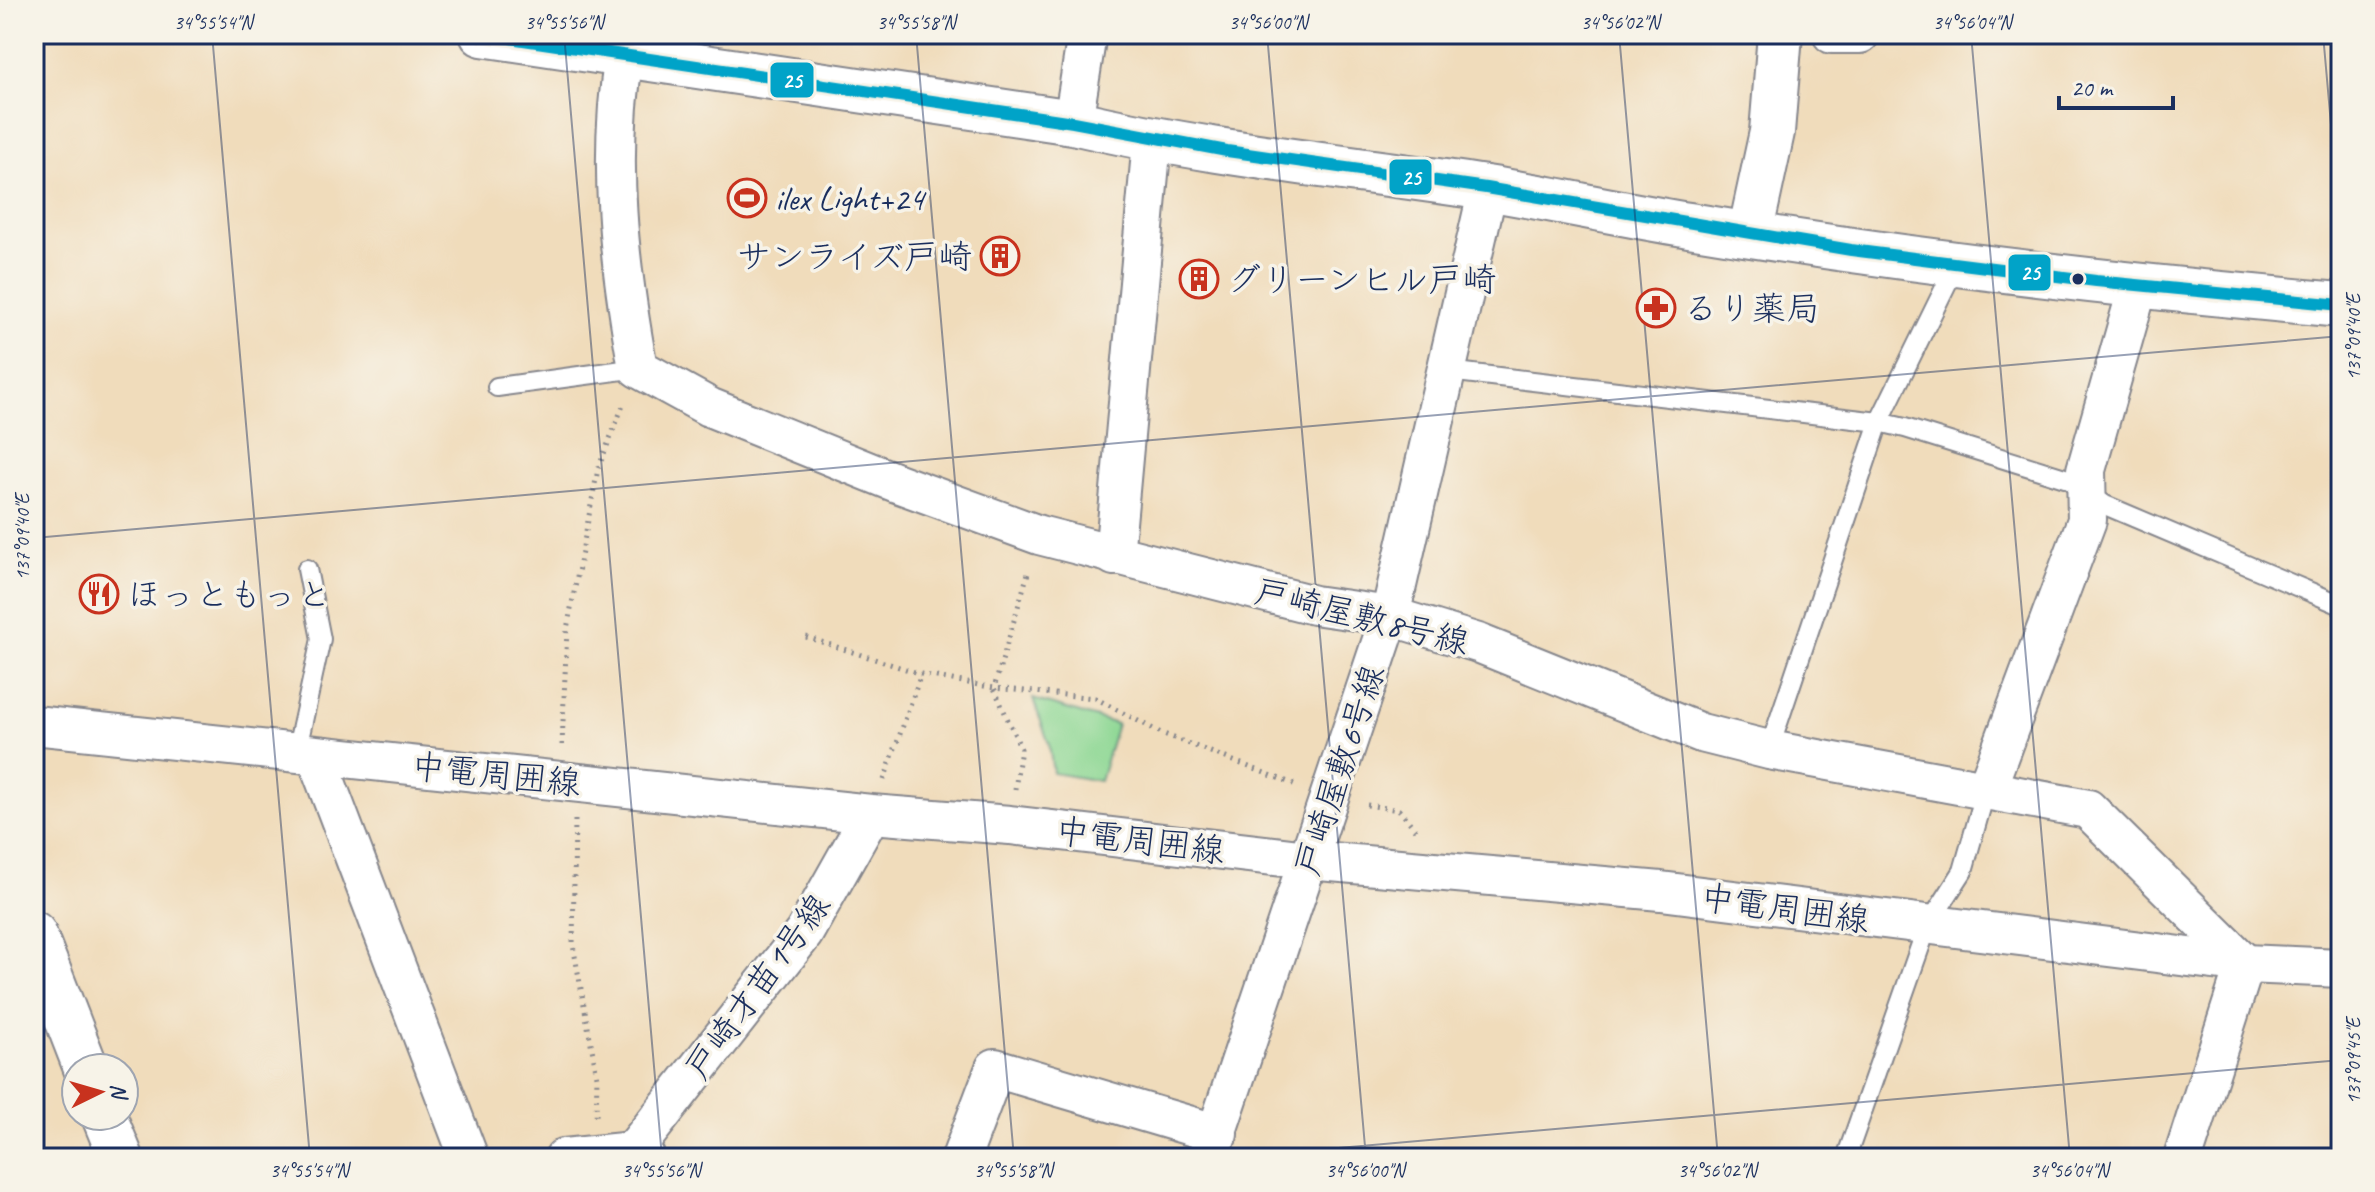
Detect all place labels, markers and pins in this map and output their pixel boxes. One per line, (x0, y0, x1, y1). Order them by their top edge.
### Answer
sports icon: ilex Light+24 (726, 177, 768, 219)
place label: ilex Light+24 (775, 177, 927, 220)
place label: サンライズ戸崎 (737, 235, 972, 278)
building icon: サンライズ戸崎 (979, 235, 1021, 277)
building icon: グリーンヒル戸崎 (1178, 258, 1220, 300)
place label: グリーンヒル戸崎 (1227, 258, 1496, 301)
unlabelled marker (2070, 271, 2086, 287)
pharmacy icon: るり薬局 (1635, 287, 1677, 329)
place label: るり薬局 (1684, 287, 1820, 330)
restaurant icon: ほっともっと (78, 573, 120, 615)
place label: ほっともっと (127, 573, 331, 616)

